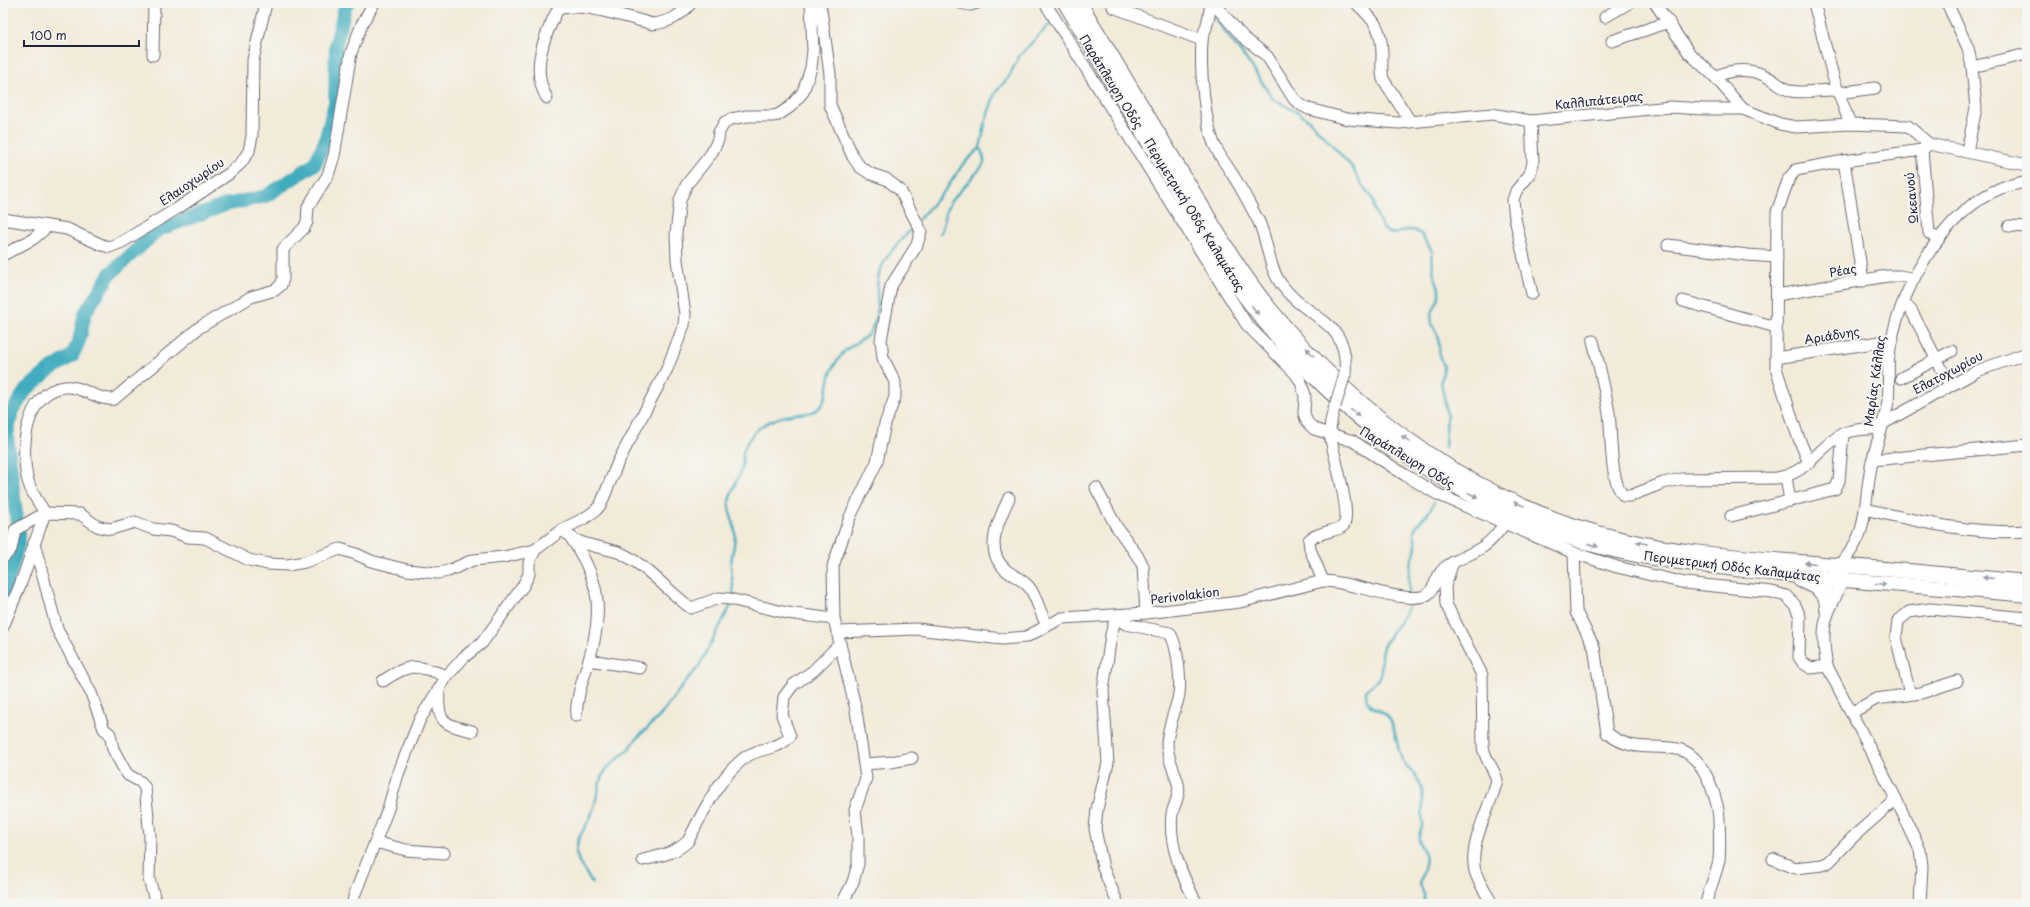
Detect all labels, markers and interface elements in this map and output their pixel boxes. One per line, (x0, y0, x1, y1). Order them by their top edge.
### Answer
scale bar (24, 22, 139, 48)
text: 100 m (30, 26, 67, 44)
street label: Παράπλευρη Οδός (1076, 31, 1148, 132)
street label: Καλλιπάτειρας (1554, 86, 1644, 114)
street label: Περιμετρική Οδός Καλαμάτας (1140, 134, 1250, 295)
street label: Ελαιοχωρίου (155, 153, 228, 210)
street label: Ωκεανού (1900, 172, 1922, 224)
street label: Ρέας (1828, 259, 1858, 281)
one-way arrow (1251, 304, 1259, 315)
street label: Αριάδνης (1803, 322, 1861, 348)
street label: Μαρίας Κάλλας (1859, 334, 1889, 428)
street label: Ελατοχωρίου (1909, 346, 1986, 398)
one-way arrow (1305, 347, 1315, 357)
one-way arrow (1349, 409, 1360, 418)
street label: Παράπλευρη Οδός (1357, 422, 1458, 493)
one-way arrow (1401, 435, 1412, 443)
one-way arrow (1467, 492, 1478, 499)
one-way arrow (1512, 500, 1524, 506)
one-way arrow (1636, 540, 1648, 546)
one-way arrow (1587, 542, 1599, 548)
street label: Περιμετρική Οδός Καλαμάτας (1643, 546, 1822, 586)
one-way arrow (1804, 559, 1816, 566)
one-way arrow (1982, 575, 1994, 582)
one-way arrow (1875, 580, 1887, 587)
street label: Perivolakion (1149, 582, 1220, 608)

